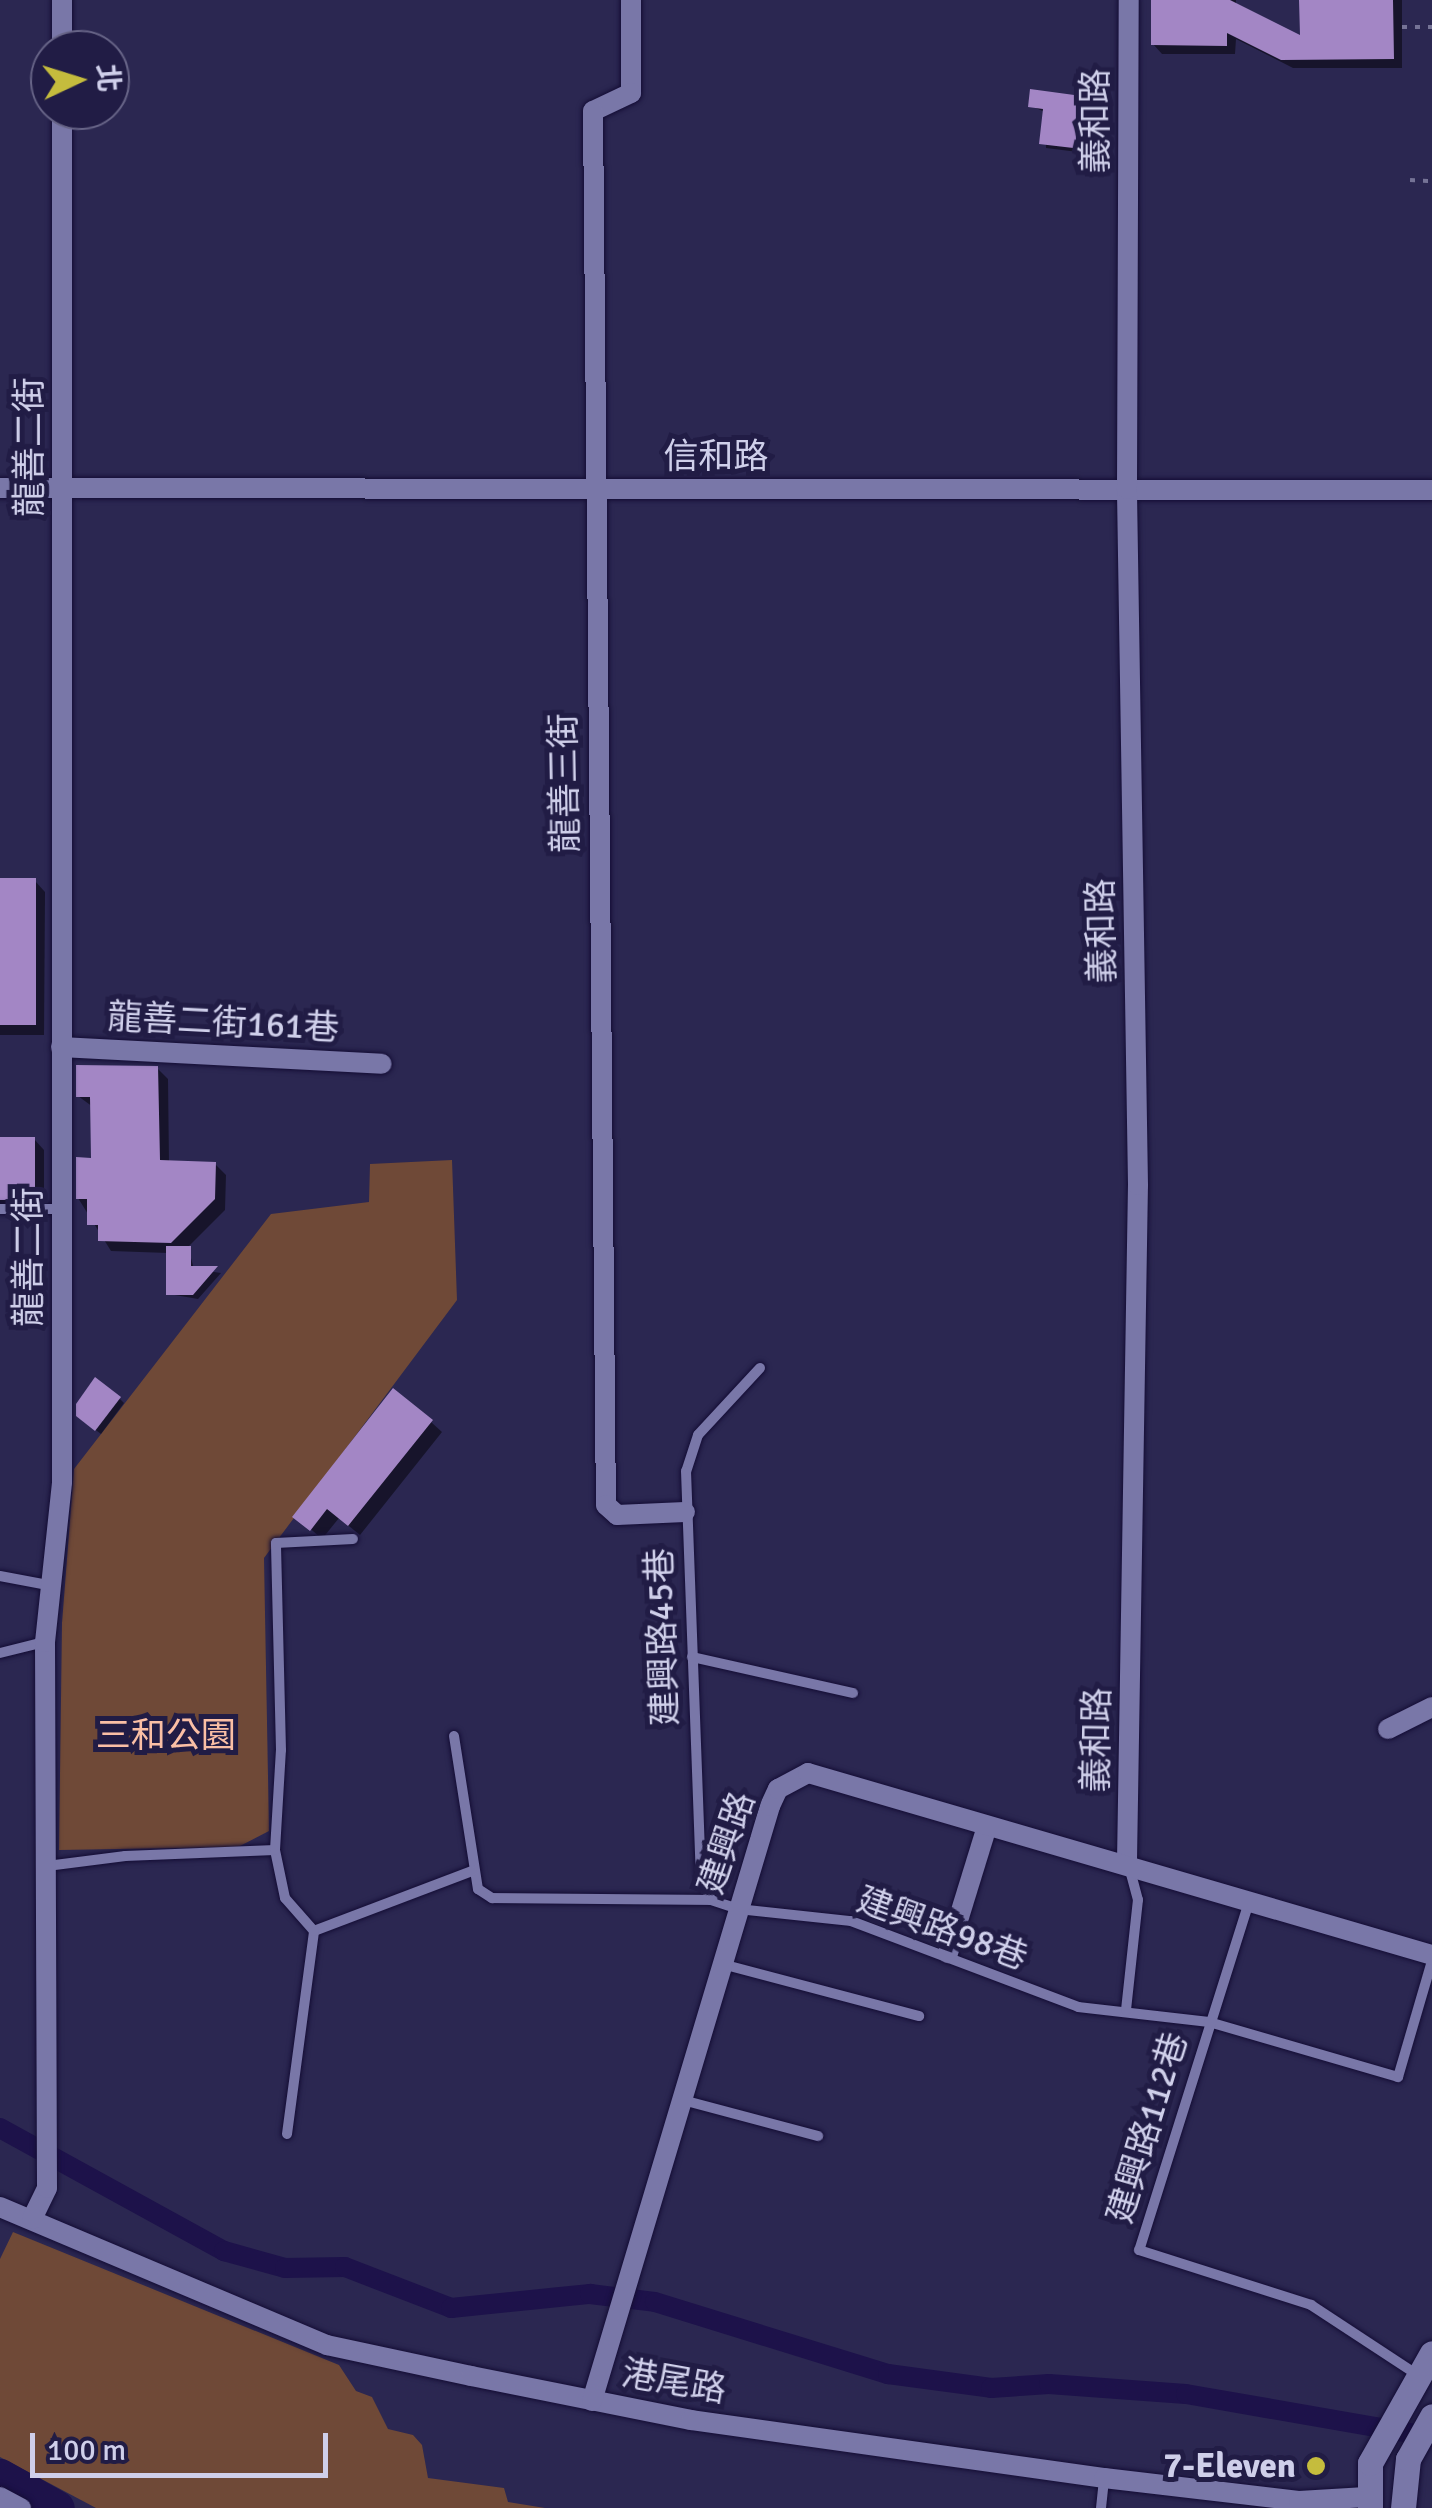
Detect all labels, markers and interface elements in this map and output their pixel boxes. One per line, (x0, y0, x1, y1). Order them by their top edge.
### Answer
north arrow (30, 30, 130, 130)
text: 北 (90, 63, 126, 93)
street label: 義和路 (1075, 69, 1117, 173)
street label: 龍善二街 (9, 377, 51, 517)
street label: 信和路 (664, 436, 768, 478)
street label: 龍善三街 (543, 713, 587, 853)
street label: 義和路 (1080, 878, 1124, 984)
street label: 龍善二街161巷 (106, 996, 340, 1050)
street label: 龍善二街 (8, 1187, 50, 1327)
street label: 建興路45巷 (639, 1547, 687, 1727)
street label: 義和路 (1075, 1687, 1119, 1793)
park label: 三和公園 (96, 1715, 236, 1757)
street label: 建興路 (690, 1787, 764, 1899)
street label: 建興路98巷 (851, 1879, 1033, 1979)
street label: 建興路112巷 (1099, 2028, 1197, 2228)
street label: 港尾路 (619, 2352, 729, 2412)
scale bar (35, 2413, 332, 2475)
text: 100 m (47, 2432, 126, 2469)
place label: 7-Eleven (1163, 2445, 1296, 2487)
marker: 7-Eleven (1305, 2455, 1327, 2477)

